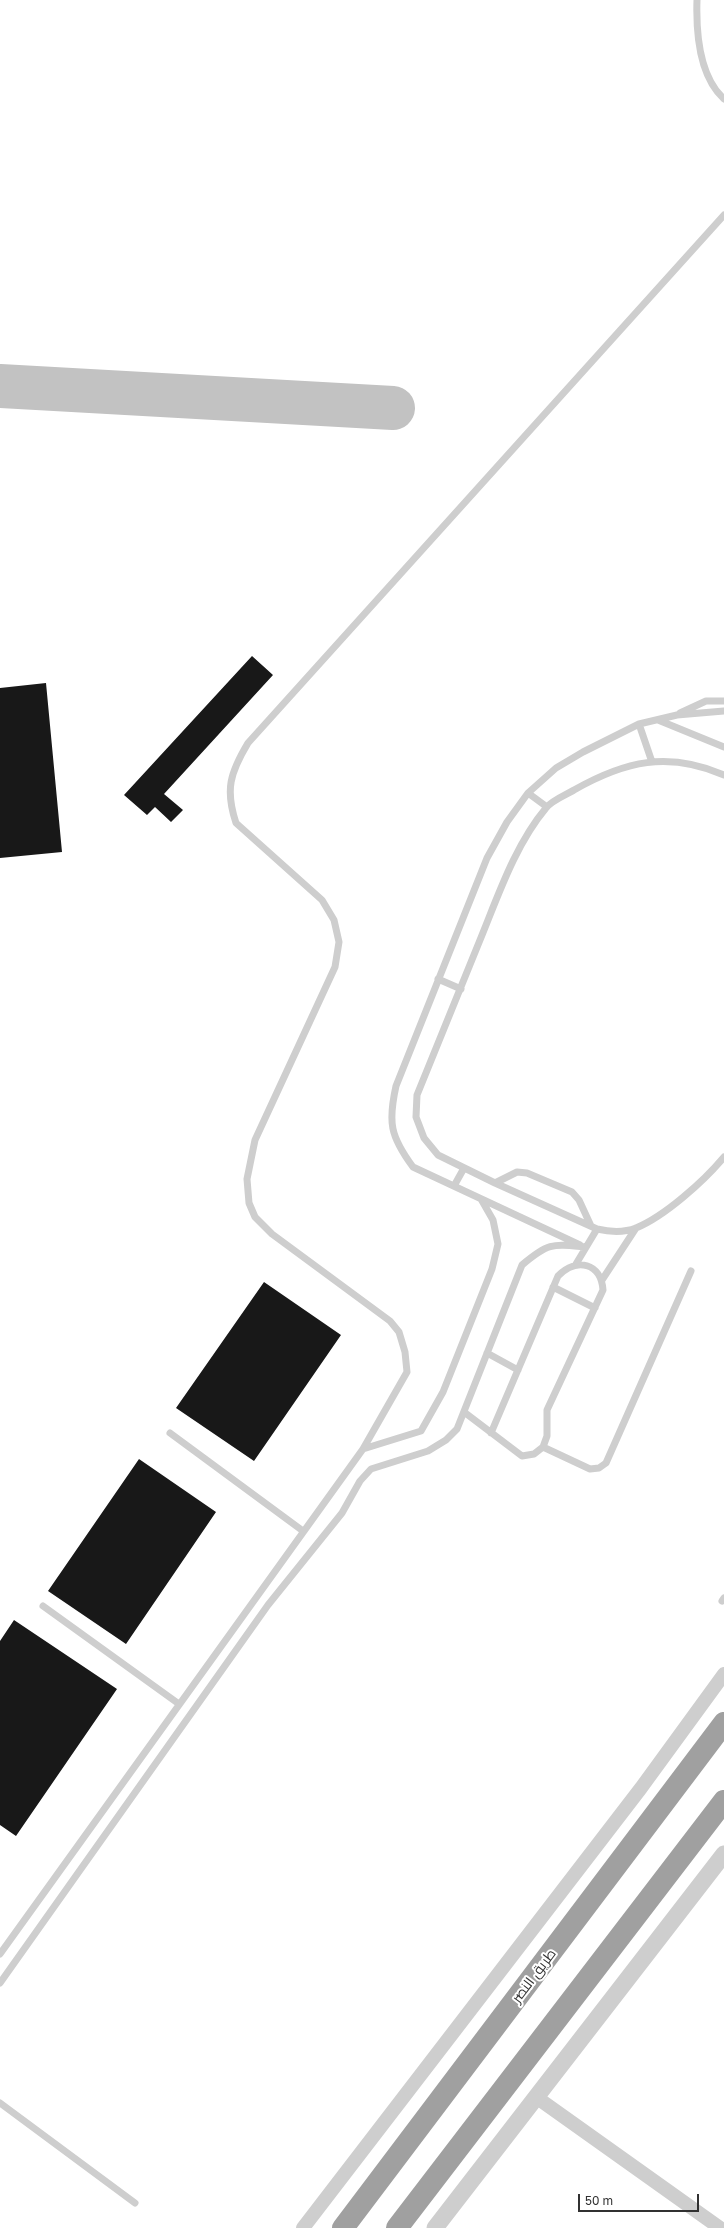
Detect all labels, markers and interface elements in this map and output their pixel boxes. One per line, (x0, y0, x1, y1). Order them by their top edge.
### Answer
street label: طريق النصر (508, 1946, 560, 2006)
scale bar (580, 2186, 701, 2212)
text: 50 m (585, 2193, 613, 2208)

